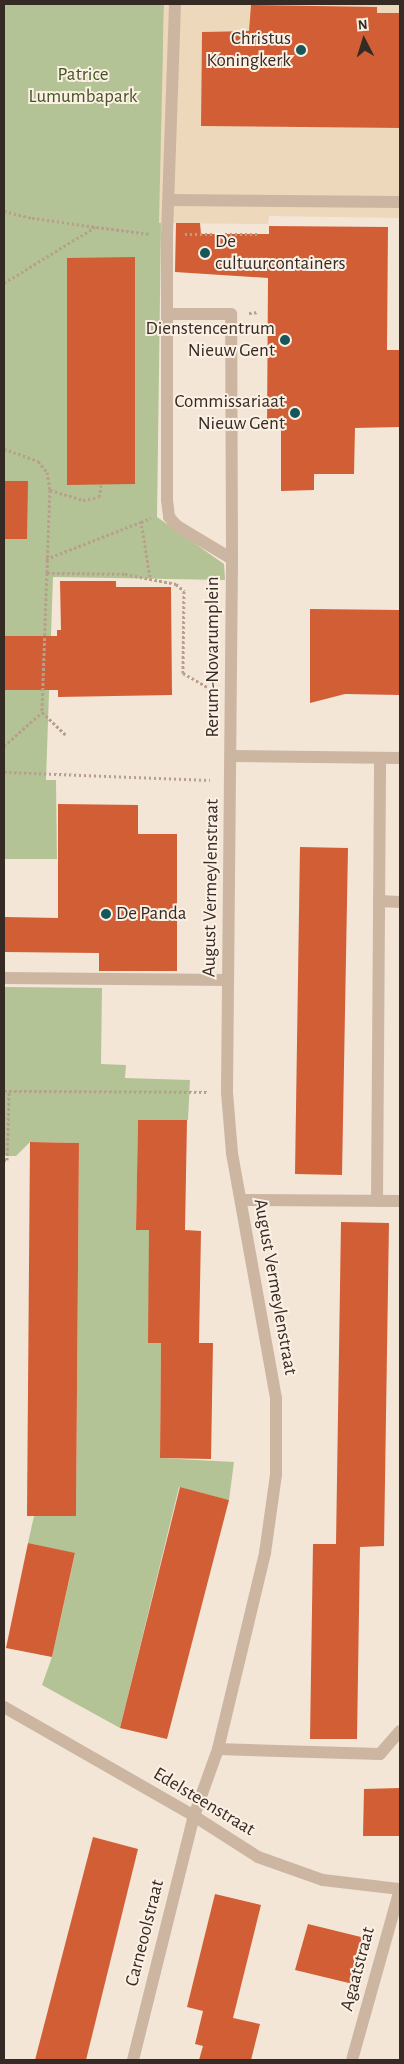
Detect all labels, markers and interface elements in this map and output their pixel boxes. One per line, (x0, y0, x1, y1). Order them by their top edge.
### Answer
north arrow (339, 15, 389, 65)
text: N (357, 18, 368, 32)
place label: Christus Koningkerk (207, 28, 291, 72)
marker: Christus Koningkerk (295, 44, 307, 56)
park label: Patrice Lumumbapark (29, 64, 137, 108)
place label: De cultuurcontainers (215, 231, 345, 275)
marker: De cultuurcontainers (199, 247, 211, 259)
place label: Dienstencentrum Nieuw Gent (145, 318, 275, 362)
marker: Dienstencentrum Nieuw Gent (279, 334, 291, 346)
place label: Commissariaat Nieuw Gent (175, 391, 285, 435)
marker: Commissariaat Nieuw Gent (289, 407, 301, 419)
street label: Rerum-Novarumplein (202, 576, 224, 738)
street label: August Vermeylenstraat (198, 799, 224, 977)
place label: De Panda (116, 903, 187, 925)
marker: De Panda (100, 908, 112, 920)
street label: August Vermeylenstraat (248, 1197, 302, 1377)
street label: Edelsteenstraat (149, 1763, 259, 1841)
street label: Carneoolstraat (121, 1877, 169, 1989)
street label: Agaatstraat (336, 1924, 380, 2014)

